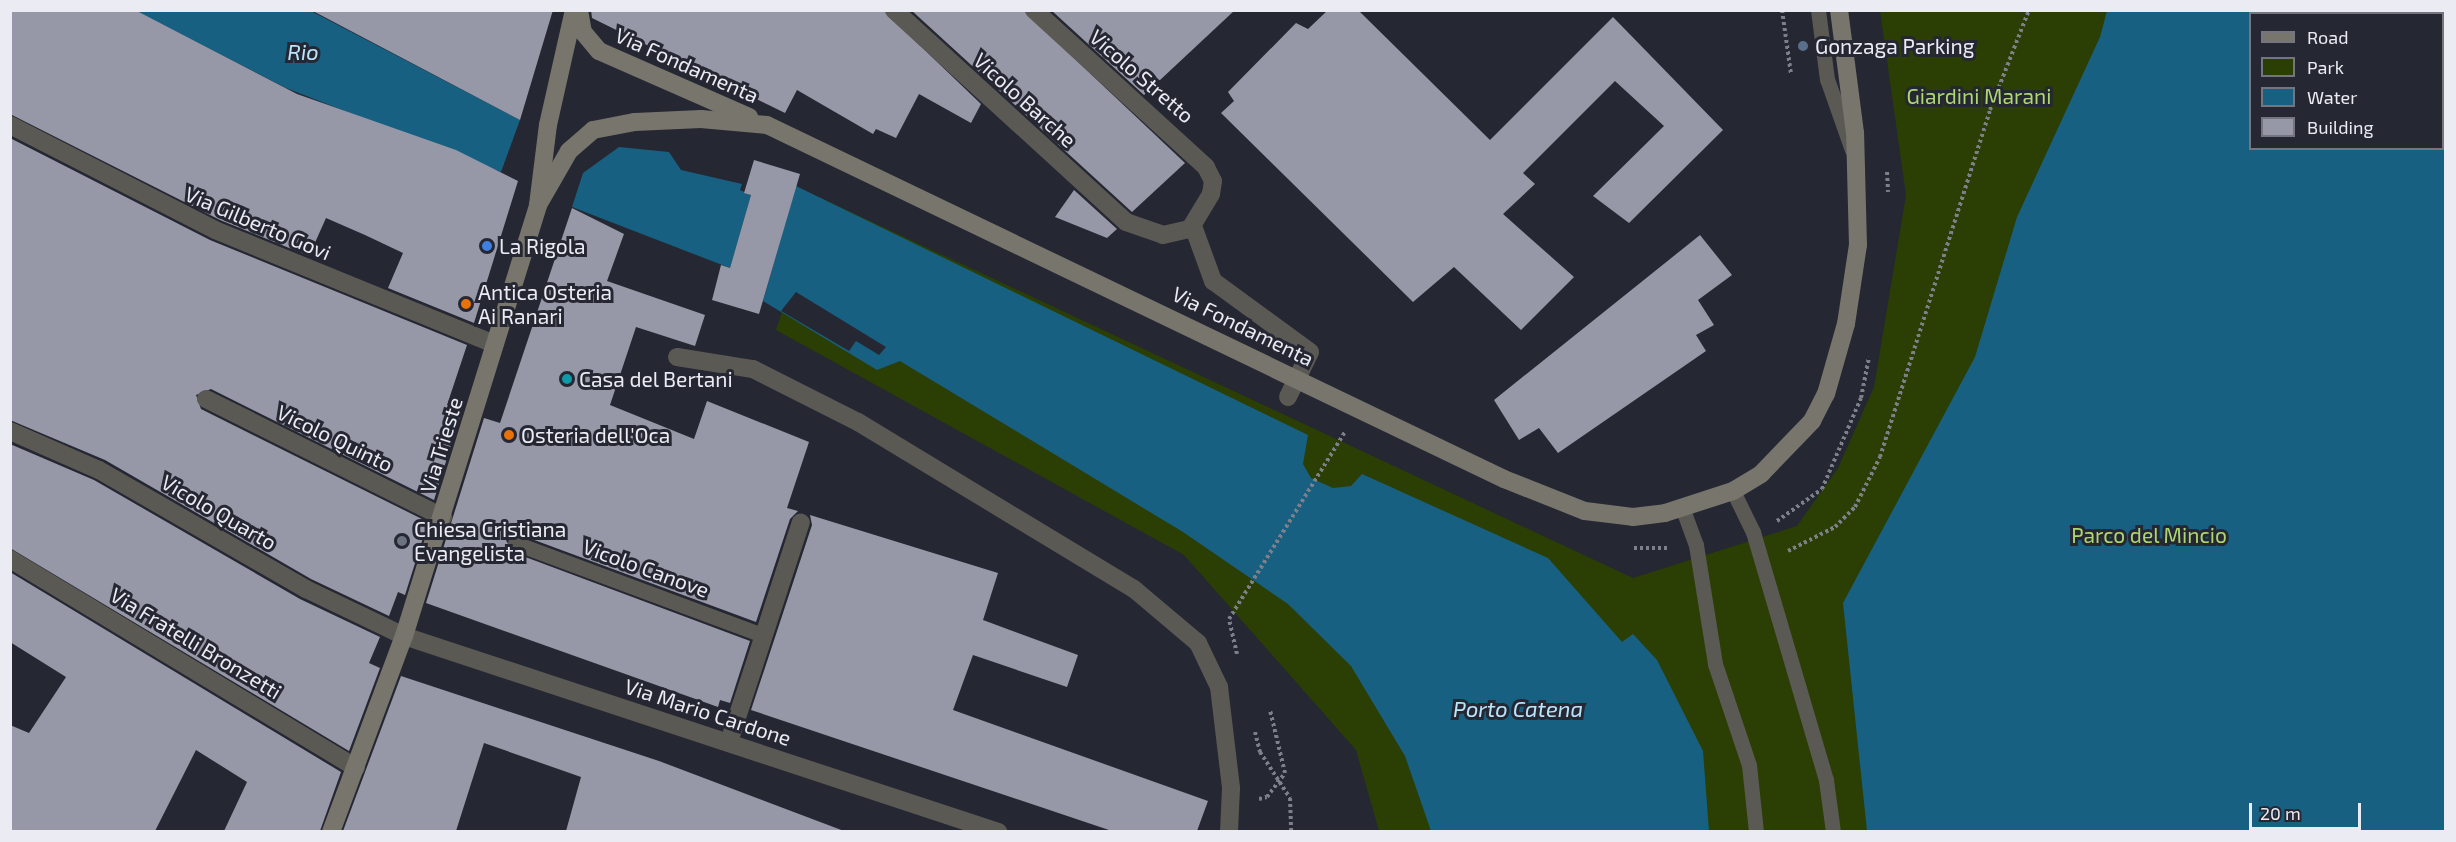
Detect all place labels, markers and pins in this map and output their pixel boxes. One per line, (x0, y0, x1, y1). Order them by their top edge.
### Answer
place label: Gonzaga Parking (1815, 33, 1974, 59)
marker: Gonzaga Parking (1796, 39, 1810, 53)
place label: La Rigola (499, 233, 586, 259)
marker: La Rigola (480, 239, 494, 253)
place label: Antica Osteria Ai Ranari (478, 279, 612, 329)
marker: Antica Osteria Ai Ranari (459, 297, 473, 311)
place label: Casa del Bertani (579, 366, 733, 392)
marker: Casa del Bertani (560, 372, 574, 386)
place label: Osteria dell'Oca (521, 422, 670, 448)
marker: Osteria dell'Oca (502, 428, 516, 442)
place label: Chiesa Cristiana Evangelista (414, 516, 566, 566)
marker: Chiesa Cristiana Evangelista (395, 534, 409, 548)

